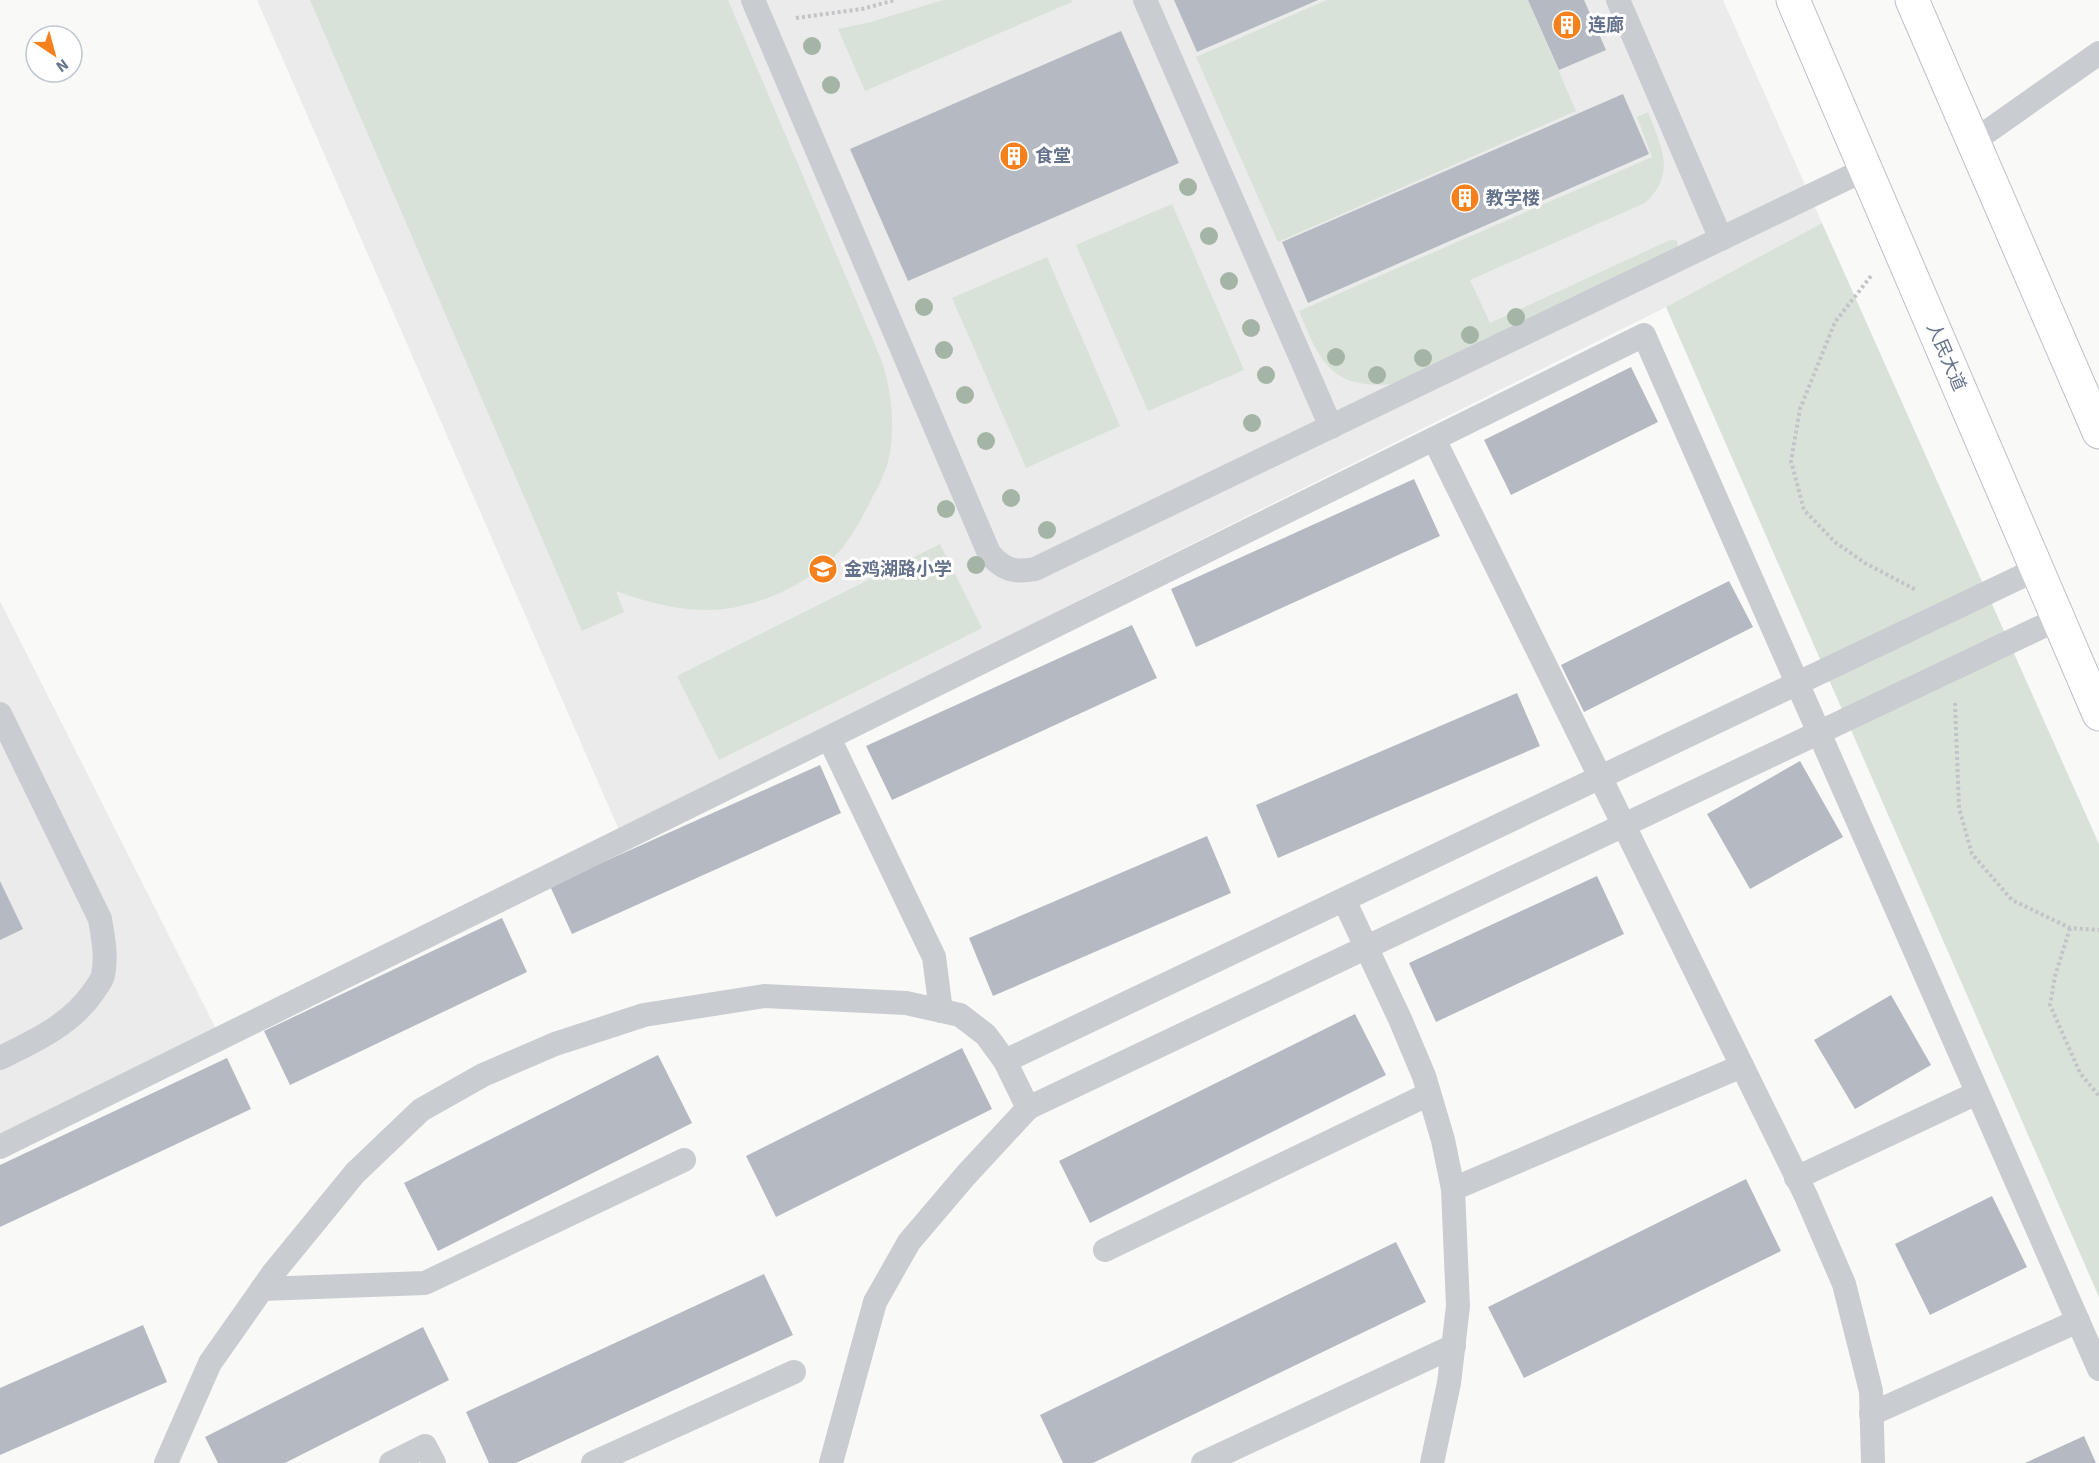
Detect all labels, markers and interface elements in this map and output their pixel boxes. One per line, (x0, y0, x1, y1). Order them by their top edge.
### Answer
building icon: 连廊 (1551, 9, 1583, 41)
place label: 连廊 (1588, 13, 1624, 38)
north arrow (24, 24, 84, 84)
text: N (51, 53, 73, 77)
building icon: 食堂 (998, 140, 1030, 172)
place label: 食堂 (1035, 144, 1071, 169)
building icon: 教学楼 (1449, 182, 1481, 214)
place label: 教学楼 (1486, 186, 1540, 211)
street label: 人民大道 (1920, 319, 1972, 395)
school or university icon: 金鸡湖路小学 (807, 553, 839, 585)
place label: 金鸡湖路小学 (844, 557, 952, 582)

